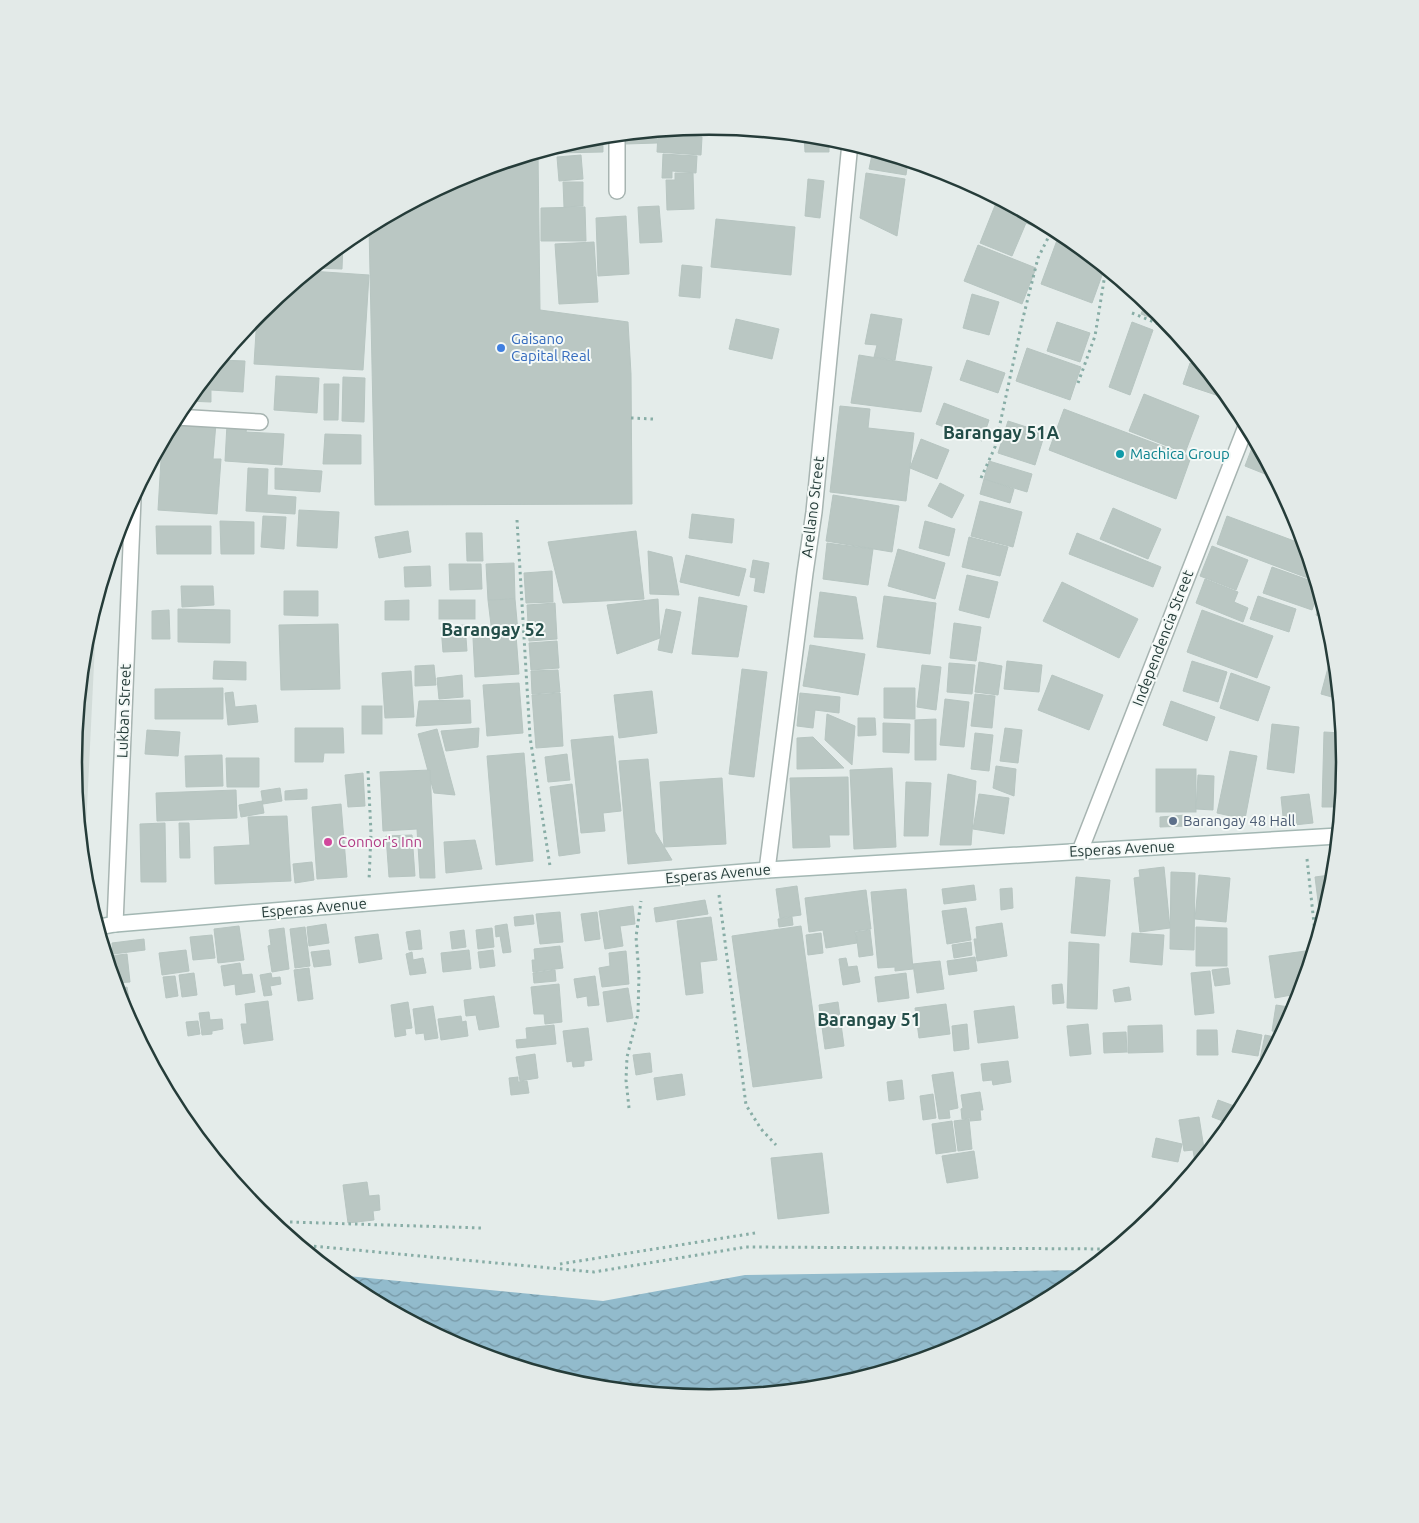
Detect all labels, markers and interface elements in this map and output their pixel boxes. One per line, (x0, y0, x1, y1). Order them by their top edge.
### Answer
place label: Gaisano Capital Real (511, 330, 591, 364)
marker: Gaisano Capital Real (495, 342, 507, 354)
district label: Barangay 51A (943, 422, 1059, 442)
place label: Machica Group (1130, 445, 1230, 462)
marker: Machica Group (1114, 448, 1126, 460)
street label: Arellano Street (798, 455, 827, 559)
street label: Independencia Street (1129, 567, 1196, 708)
district label: Barangay 52 (441, 619, 545, 639)
street label: Lukban Street (113, 664, 134, 758)
place label: Barangay 48 Hall (1183, 812, 1296, 829)
marker: Barangay 48 Hall (1167, 815, 1179, 827)
place label: Connor's Inn (338, 833, 422, 850)
marker: Connor's Inn (322, 836, 334, 848)
street label: Esperas Avenue (1069, 837, 1175, 860)
street label: Esperas Avenue (664, 860, 771, 887)
street label: Esperas Avenue (260, 894, 367, 921)
district label: Barangay 51 (817, 1009, 921, 1029)

